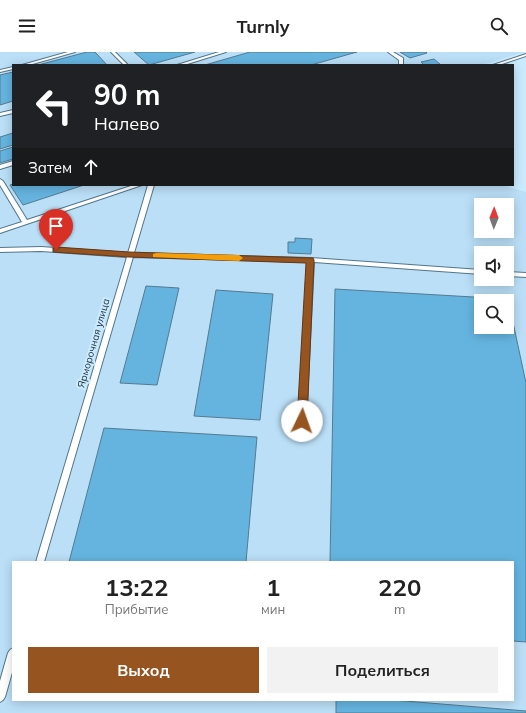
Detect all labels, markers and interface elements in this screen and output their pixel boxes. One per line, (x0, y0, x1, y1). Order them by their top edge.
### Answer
icon: menu (16, 15, 38, 37)
text: Turnly (237, 15, 289, 38)
icon: search (488, 15, 510, 37)
text: 90 m (94, 77, 160, 112)
icon: left (28, 80, 80, 132)
text: Налево (94, 112, 160, 135)
icon: ahead (80, 156, 102, 178)
text: Затем (28, 158, 72, 177)
north arrow (474, 198, 514, 238)
map controls (474, 198, 514, 334)
pin (39, 209, 73, 250)
icon: arrive (45, 215, 67, 237)
button: sound (474, 246, 514, 286)
button: search (474, 294, 514, 334)
street label: Ярморочная улица (74, 297, 112, 389)
position arrow (281, 400, 323, 442)
text: 13:22 (105, 572, 168, 602)
text: 1 (266, 572, 280, 602)
text: 220 (378, 572, 421, 602)
text: Прибытие (105, 601, 168, 617)
text: мин (261, 601, 285, 617)
text: m (394, 601, 405, 617)
button: Выход (28, 647, 259, 693)
button: Поделиться (267, 647, 498, 693)

